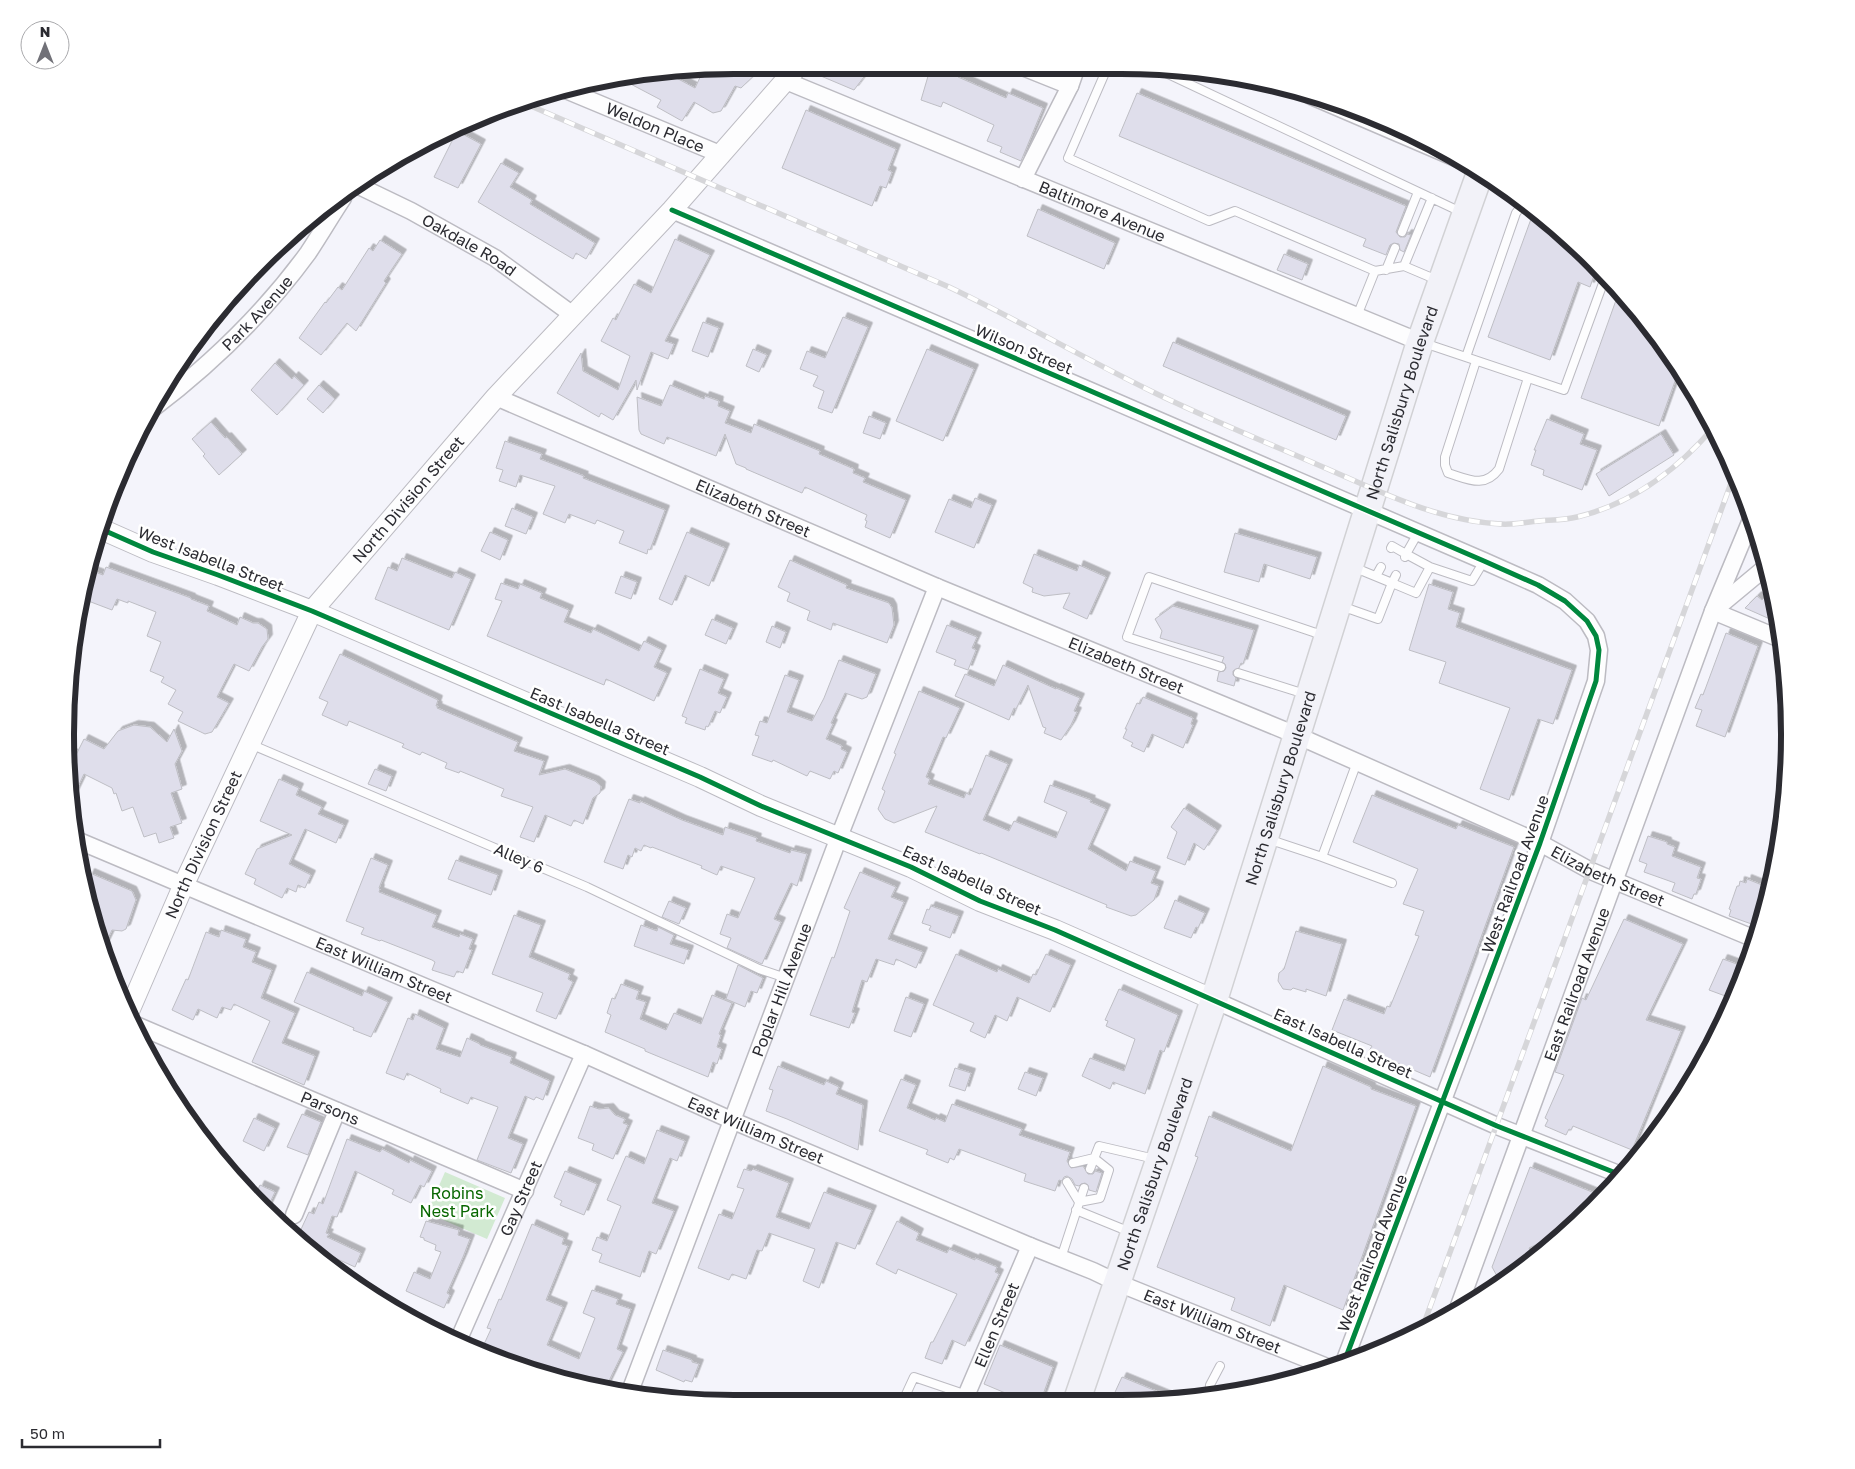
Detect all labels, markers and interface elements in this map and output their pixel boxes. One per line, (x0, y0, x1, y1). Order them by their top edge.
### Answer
north arrow (20, 20, 70, 70)
text: N (40, 23, 50, 40)
street label: Weldon Place (603, 98, 707, 157)
street label: Baltimore Avenue (1036, 176, 1168, 246)
street label: Oakdale Road (419, 209, 520, 280)
street label: Park Avenue (217, 271, 297, 355)
street label: North Salisbury Boulevard (1361, 303, 1442, 502)
street label: Wilson Street (972, 319, 1076, 379)
street label: North Division Street (348, 432, 468, 567)
street label: Elizabeth Street (693, 474, 814, 541)
street label: West Isabella Street (135, 522, 287, 596)
street label: Elizabeth Street (1066, 632, 1187, 698)
street label: East Isabella Street (527, 683, 673, 759)
street label: North Salisbury Boulevard (1241, 689, 1320, 888)
street label: North Division Street (160, 767, 246, 922)
street label: West Railroad Avenue (1477, 792, 1553, 956)
street label: Alley 6 (491, 839, 547, 877)
street label: East Isabella Street (899, 840, 1045, 920)
street label: Elizabeth Street (1548, 841, 1668, 911)
street label: East Railroad Avenue (1539, 905, 1614, 1064)
street label: Poplar Hill Avenue (747, 920, 816, 1059)
street label: East William Street (313, 932, 455, 1007)
street label: East Isabella Street (1270, 1003, 1416, 1083)
street label: North Salisbury Boulevard (1112, 1075, 1197, 1273)
street label: Parsons (298, 1086, 363, 1129)
street label: East William Street (685, 1092, 827, 1168)
street label: Gay Street (495, 1157, 546, 1239)
street label: West Railroad Avenue (1333, 1171, 1411, 1335)
park label: Robins Nest Park (420, 1183, 494, 1221)
street label: Ellen Street (969, 1279, 1023, 1370)
street label: East William Street (1141, 1284, 1284, 1358)
scale bar (22, 1416, 160, 1448)
text: 50 m (30, 1424, 65, 1442)

